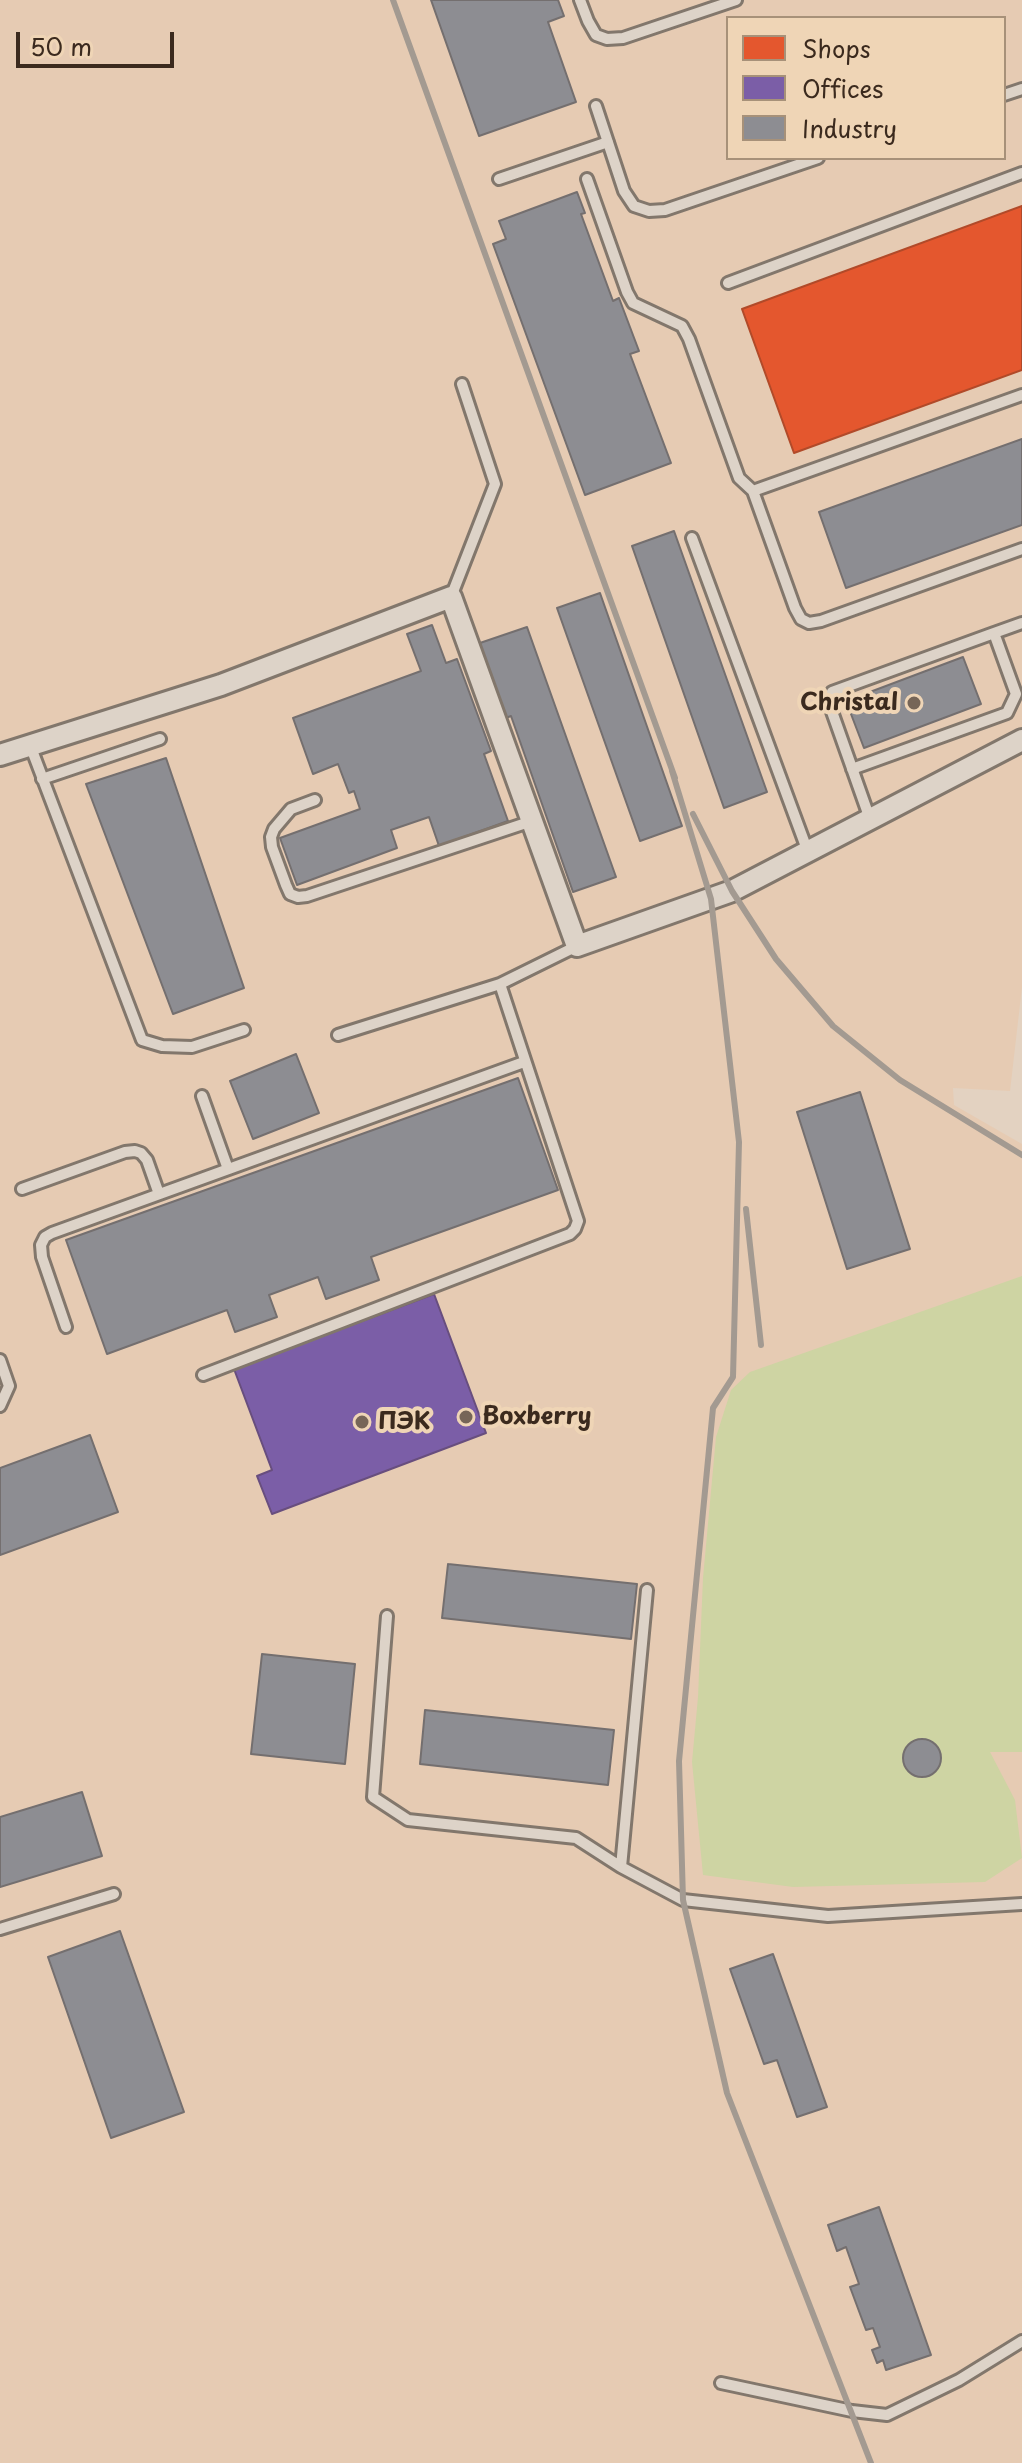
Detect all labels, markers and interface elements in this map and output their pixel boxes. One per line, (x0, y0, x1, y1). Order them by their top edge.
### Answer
scale bar (20, 16, 178, 66)
legend (726, 16, 1006, 160)
text: 50 m (30, 28, 92, 64)
text: Shops (802, 30, 871, 66)
text: Offices (802, 70, 883, 106)
text: Industry (802, 110, 897, 146)
place label: Christal (800, 689, 898, 717)
marker: Christal (905, 694, 923, 712)
place label: Boxberry (482, 1403, 592, 1431)
place label: ПЭК (378, 1408, 430, 1436)
marker: Boxberry (457, 1408, 475, 1426)
marker: ПЭК (353, 1413, 371, 1431)

